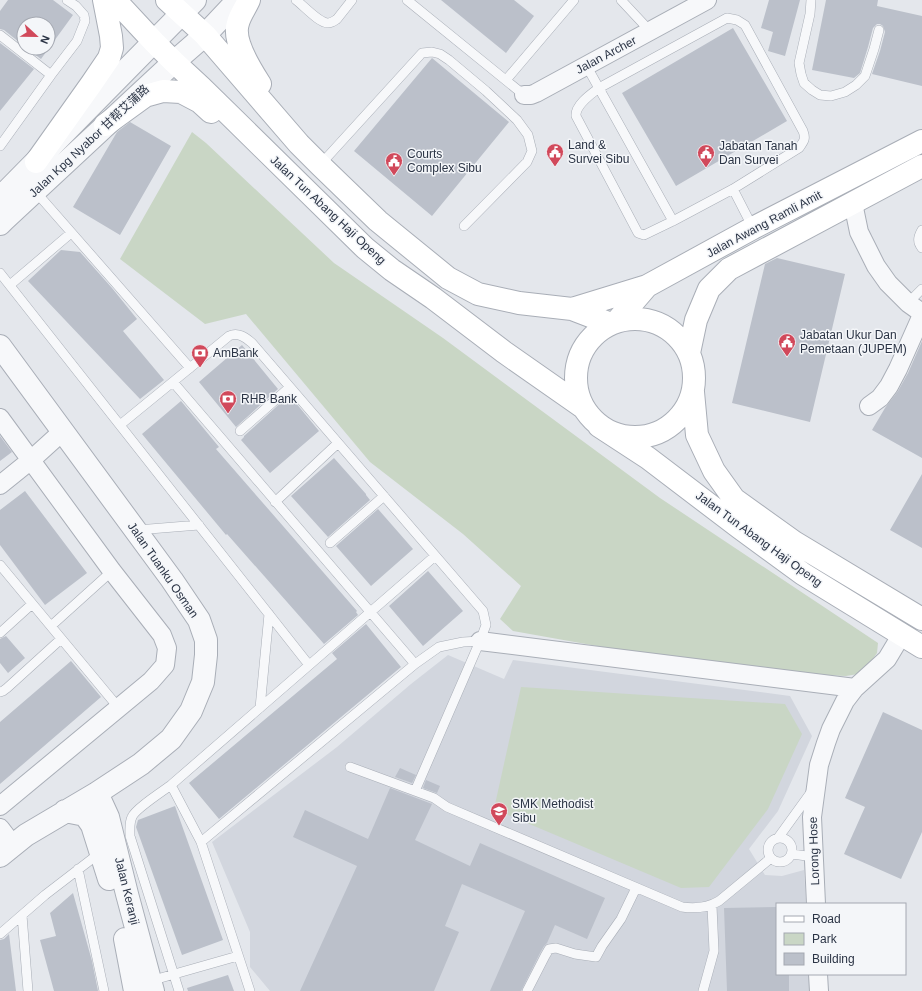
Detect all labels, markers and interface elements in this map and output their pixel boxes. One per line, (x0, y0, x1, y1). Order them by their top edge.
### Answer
north arrow (16, 16, 56, 56)
street label: Jalan Archer (573, 33, 639, 77)
text: N (38, 34, 52, 46)
street label: Jalan Kpg Nyabor 甘帮艾蒲路 (26, 82, 152, 200)
place label: Land & Survei Sibu (568, 138, 629, 166)
place label: Jabatan Tanah Dan Survei (719, 139, 798, 167)
public building icon: Land & Survei Sibu (545, 142, 565, 167)
public building icon: Jabatan Tanah Dan Survei (696, 143, 716, 168)
place label: Courts Complex Sibu (407, 147, 482, 175)
public building icon: Courts Complex Sibu (384, 151, 404, 176)
street label: Jalan Tun Abang Haji Openg (267, 153, 389, 267)
street label: Jalan Awang Ramli Amit (704, 187, 825, 260)
place label: Jabatan Ukur Dan Pemetaan (JUPEM) (800, 328, 907, 356)
public building icon: Jabatan Ukur Dan Pemetaan (JUPEM) (777, 332, 797, 357)
bank icon: AmBank (190, 343, 210, 368)
place label: AmBank (213, 346, 259, 360)
bank icon: RHB Bank (218, 389, 238, 414)
place label: RHB Bank (241, 392, 298, 406)
street label: Jalan Tun Abang Haji Openg (693, 488, 825, 590)
street label: Jalan Tuanku Osman (125, 520, 201, 620)
place label: SMK Methodist Sibu (512, 797, 594, 825)
school or university icon: SMK Methodist Sibu (489, 801, 509, 826)
street label: Lorong Hose (806, 816, 822, 886)
street label: Jalan Keranji (112, 856, 142, 926)
legend (776, 903, 906, 975)
text: Road (812, 912, 841, 926)
text: Park (812, 932, 838, 946)
text: Building (812, 952, 855, 966)

